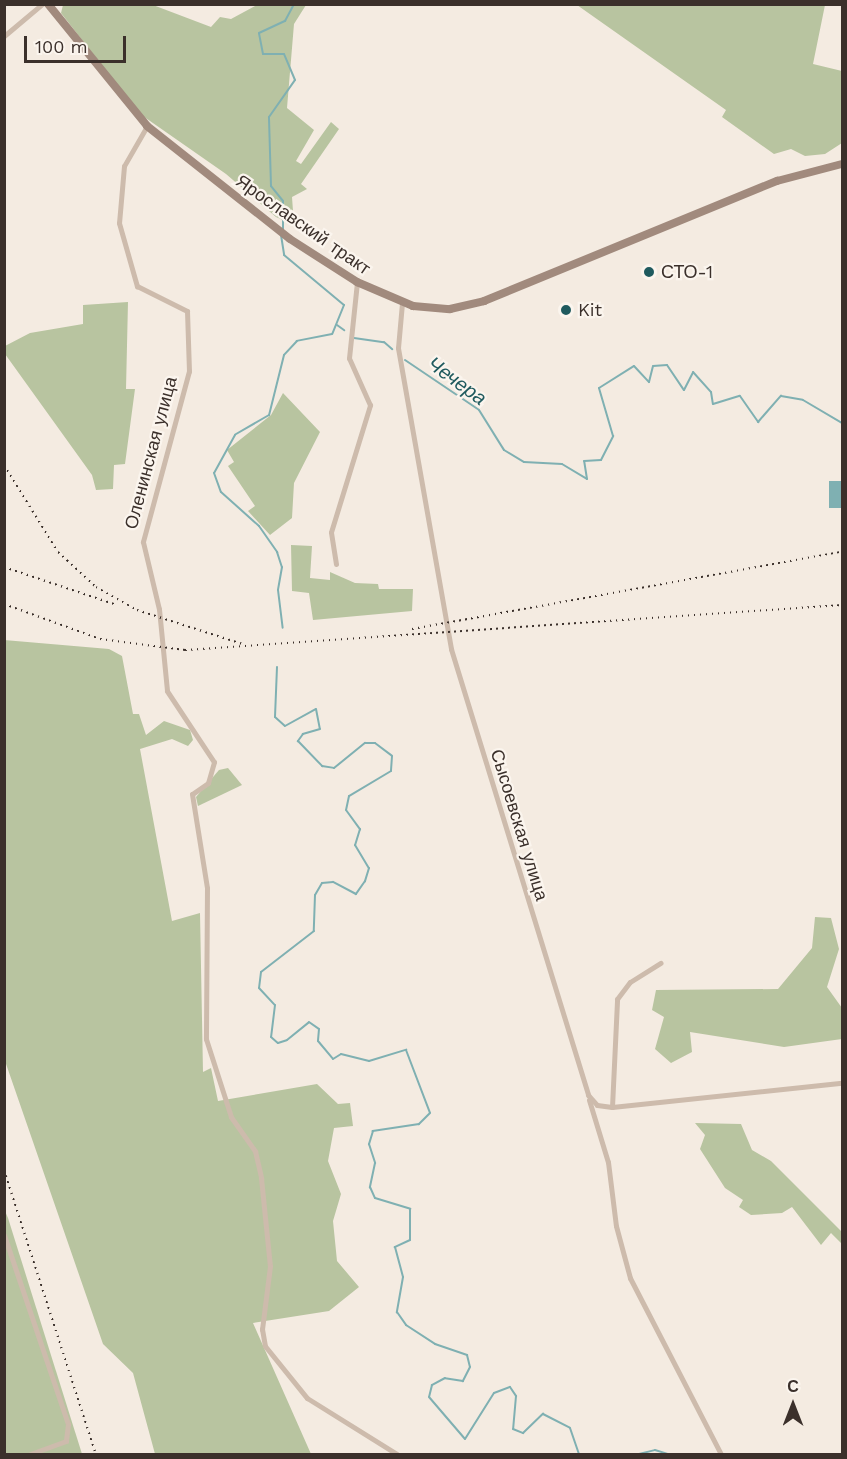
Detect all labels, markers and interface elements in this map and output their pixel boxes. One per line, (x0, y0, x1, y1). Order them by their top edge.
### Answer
scale bar (27, 24, 129, 62)
text: 100 m (35, 36, 88, 57)
street label: Ярославский тракт (231, 170, 375, 280)
place label: СТО-1 (661, 261, 713, 283)
marker: СТО-1 (642, 265, 656, 279)
place label: Kit (578, 299, 602, 321)
marker: Kit (559, 303, 573, 317)
water label: Чечера (423, 352, 491, 410)
street label: Оленинская улица (120, 374, 182, 532)
street label: Сысоевская улица (486, 747, 552, 903)
north arrow (763, 1375, 823, 1435)
text: С (787, 1377, 799, 1396)

